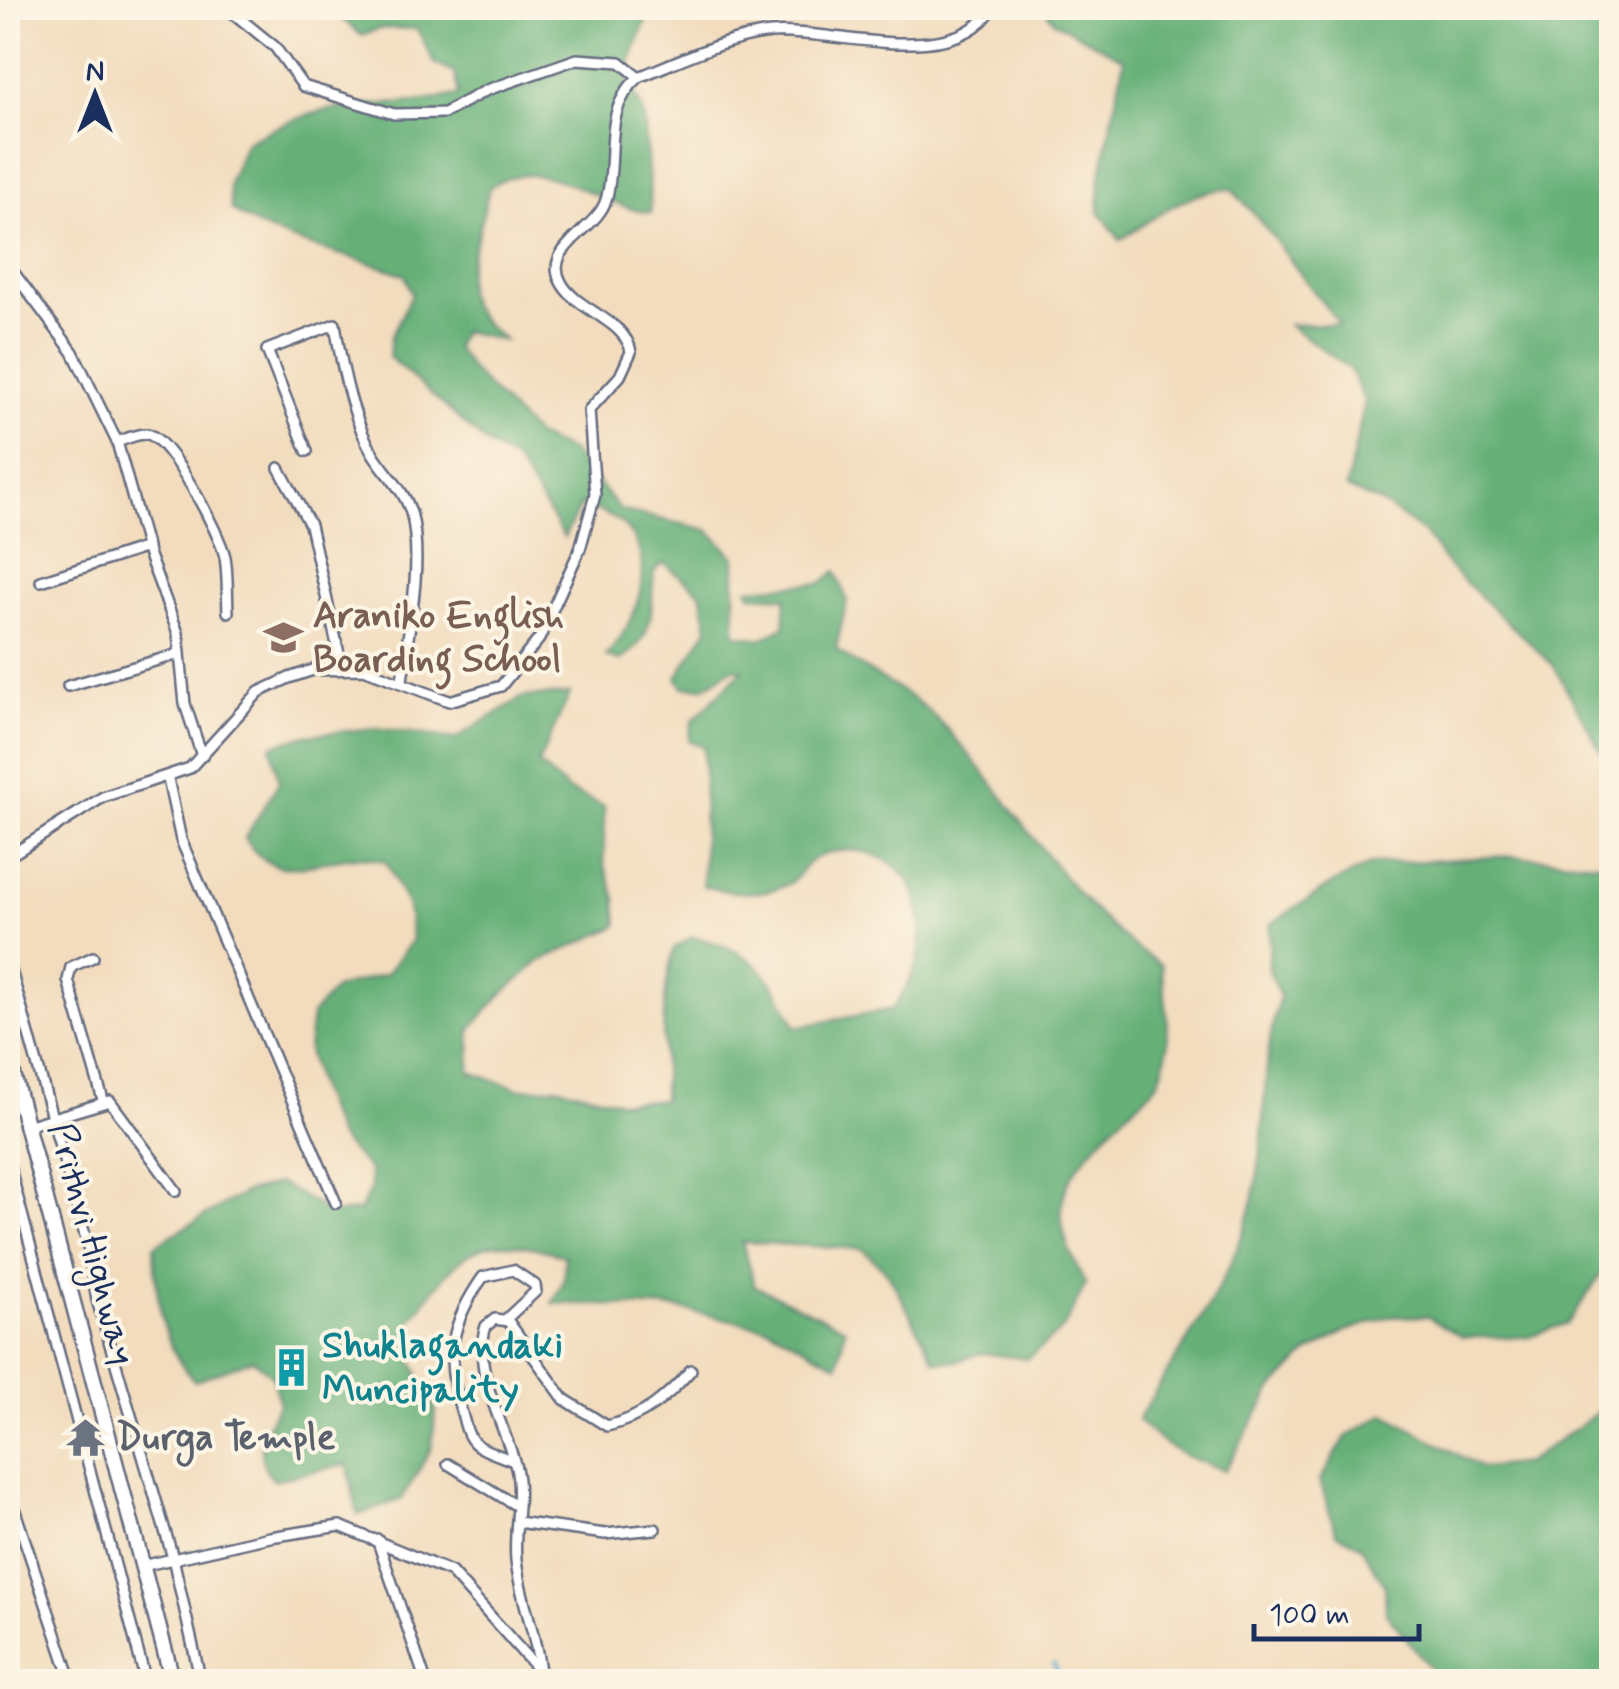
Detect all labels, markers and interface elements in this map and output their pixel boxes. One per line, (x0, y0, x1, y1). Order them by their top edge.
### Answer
north arrow (45, 45, 145, 145)
text: N (86, 54, 104, 91)
place label: Araniko English Boarding School (313, 592, 564, 690)
school or university icon: Araniko English Boarding School (262, 617, 304, 659)
street label: Prithvi Highway (31, 1117, 147, 1372)
place label: Shuklagandaki Muncipality (322, 1322, 563, 1415)
building icon: Shuklagandaki Muncipality (271, 1347, 313, 1389)
place label: Durga Temple (116, 1414, 336, 1467)
temple icon: Durga Temple (65, 1417, 107, 1459)
scale bar (1254, 1579, 1419, 1641)
text: 100 m (1269, 1596, 1350, 1635)

